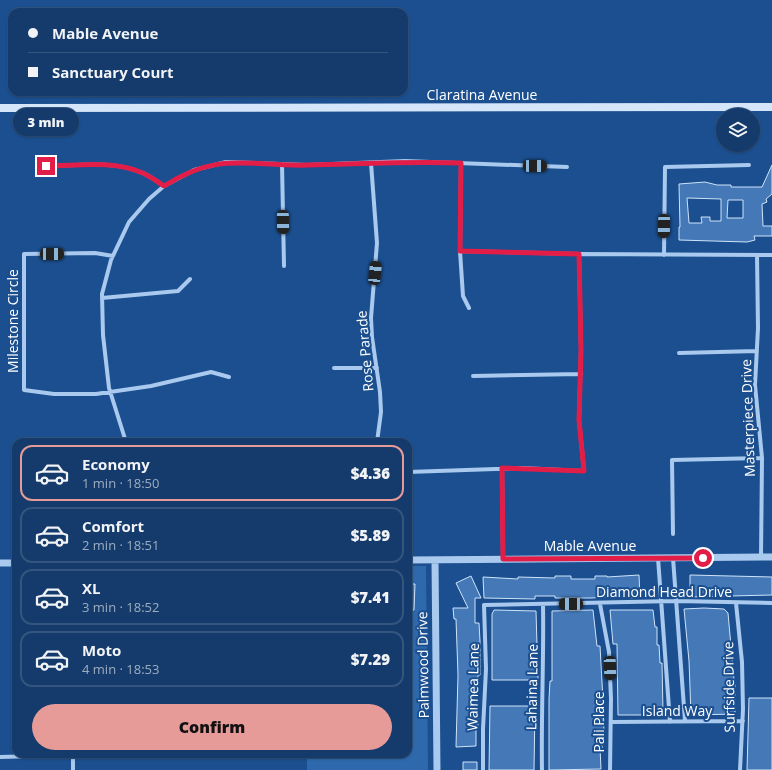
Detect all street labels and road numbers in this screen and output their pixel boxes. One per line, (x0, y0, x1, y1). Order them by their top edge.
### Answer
street label: Claratina Avenue (427, 85, 538, 104)
street label: Milestone Circle (3, 269, 22, 373)
street label: Rose Parade (351, 310, 378, 392)
street label: Masterpiece Drive (736, 359, 759, 477)
street label: Mable Avenue (544, 536, 636, 555)
street label: Diamond Head Drive (596, 582, 732, 601)
street label: Palmwood Drive (412, 611, 433, 719)
street label: Surfside Drive (718, 641, 739, 733)
street label: Waimea Lane (462, 643, 483, 731)
street label: Lahaina Lane (521, 643, 542, 730)
street label: Pali Place (589, 691, 608, 753)
street label: Island Way (642, 701, 713, 720)

